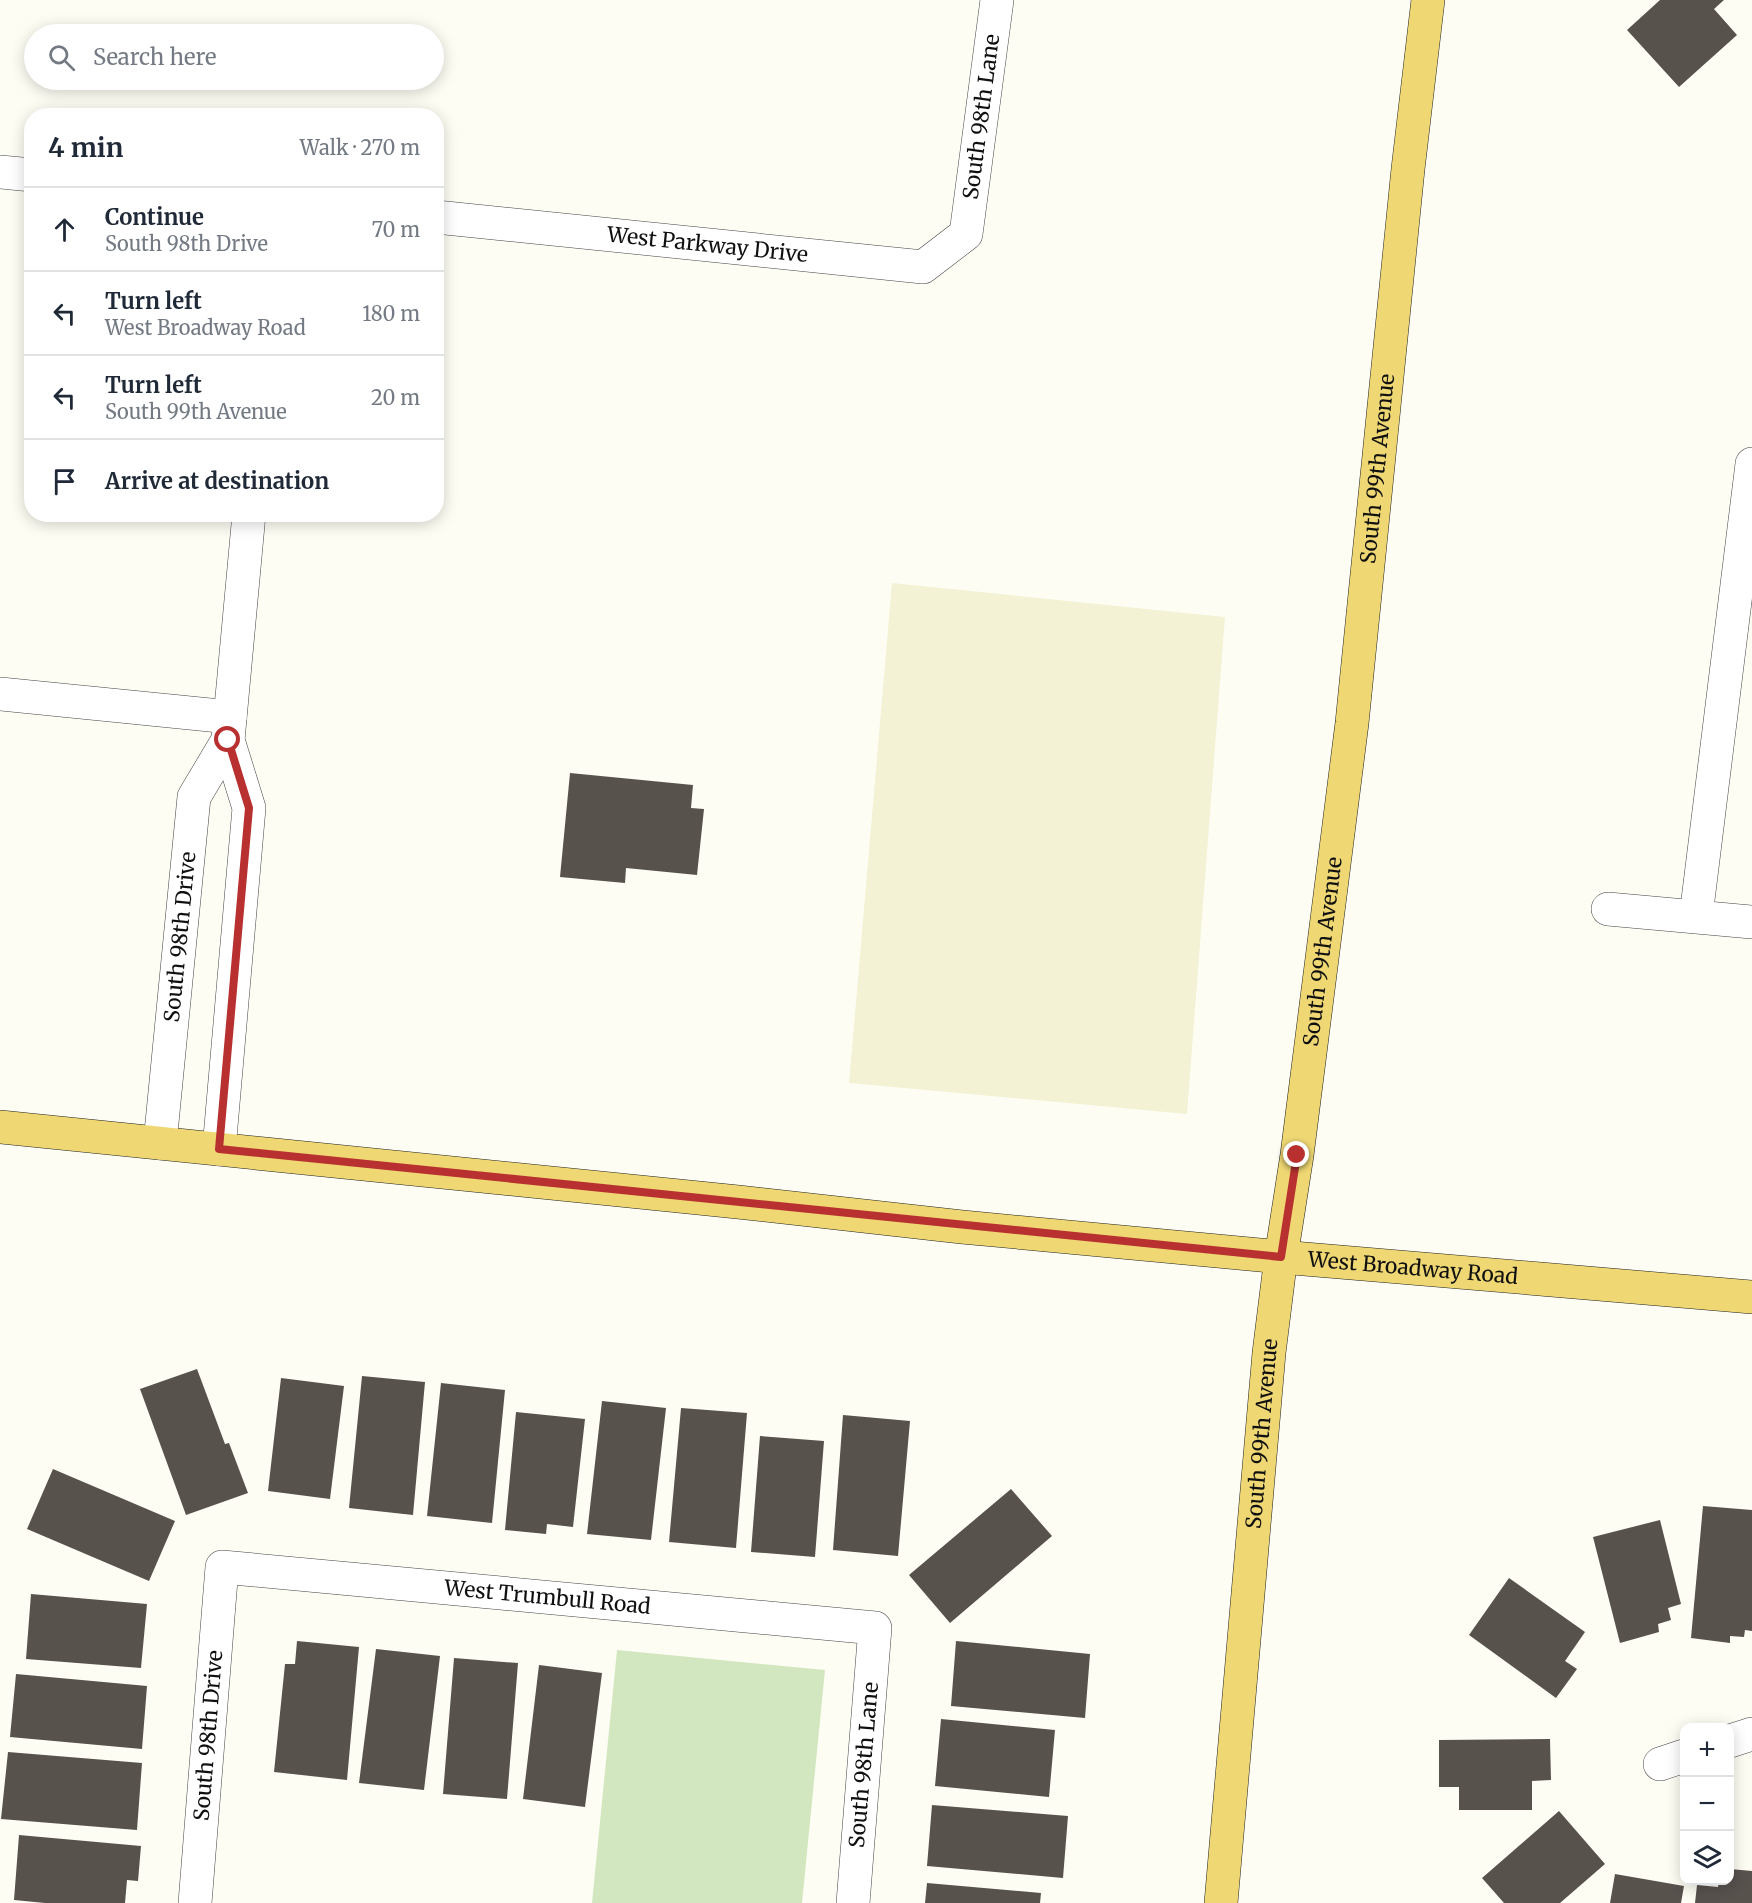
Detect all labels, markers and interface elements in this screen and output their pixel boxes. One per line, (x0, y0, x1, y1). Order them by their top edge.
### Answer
search box (24, 24, 444, 90)
street label: South 98th Lane (957, 32, 1005, 201)
icon: search (45, 41, 78, 74)
text: Search here (93, 43, 216, 71)
text: 4 min (48, 131, 123, 164)
text: Walk · 270 m (300, 135, 420, 160)
text: Continue (105, 203, 204, 231)
icon: ahead (48, 213, 81, 246)
text: 70 m (372, 217, 420, 242)
street label: West Parkway Drive (605, 221, 809, 268)
text: South 98th Drive (105, 231, 268, 256)
text: Turn left (105, 287, 202, 315)
icon: left (48, 297, 81, 330)
text: 180 m (362, 301, 420, 326)
text: West Broadway Road (105, 315, 306, 340)
text: Turn left (105, 371, 202, 399)
street label: South 99th Avenue (1354, 372, 1400, 565)
icon: left (48, 381, 81, 414)
text: 20 m (371, 385, 420, 410)
text: South 99th Avenue (105, 399, 287, 424)
icon: arrive (48, 465, 81, 498)
text: Arrive at destination (105, 467, 329, 495)
route start (214, 726, 240, 752)
street label: South 98th Drive (158, 850, 202, 1023)
street label: South 99th Avenue (1297, 855, 1348, 1048)
route end (1283, 1141, 1309, 1167)
street label: West Broadway Road (1306, 1245, 1520, 1290)
street label: South 99th Avenue (1240, 1337, 1284, 1530)
street label: West Trumbull Road (442, 1574, 652, 1620)
street label: South 98th Drive (188, 1649, 228, 1822)
street label: South 98th Lane (843, 1681, 884, 1849)
map controls (1680, 1723, 1734, 1885)
button: + (1680, 1723, 1734, 1777)
button: − (1680, 1777, 1734, 1831)
button: layers (1680, 1831, 1734, 1885)

